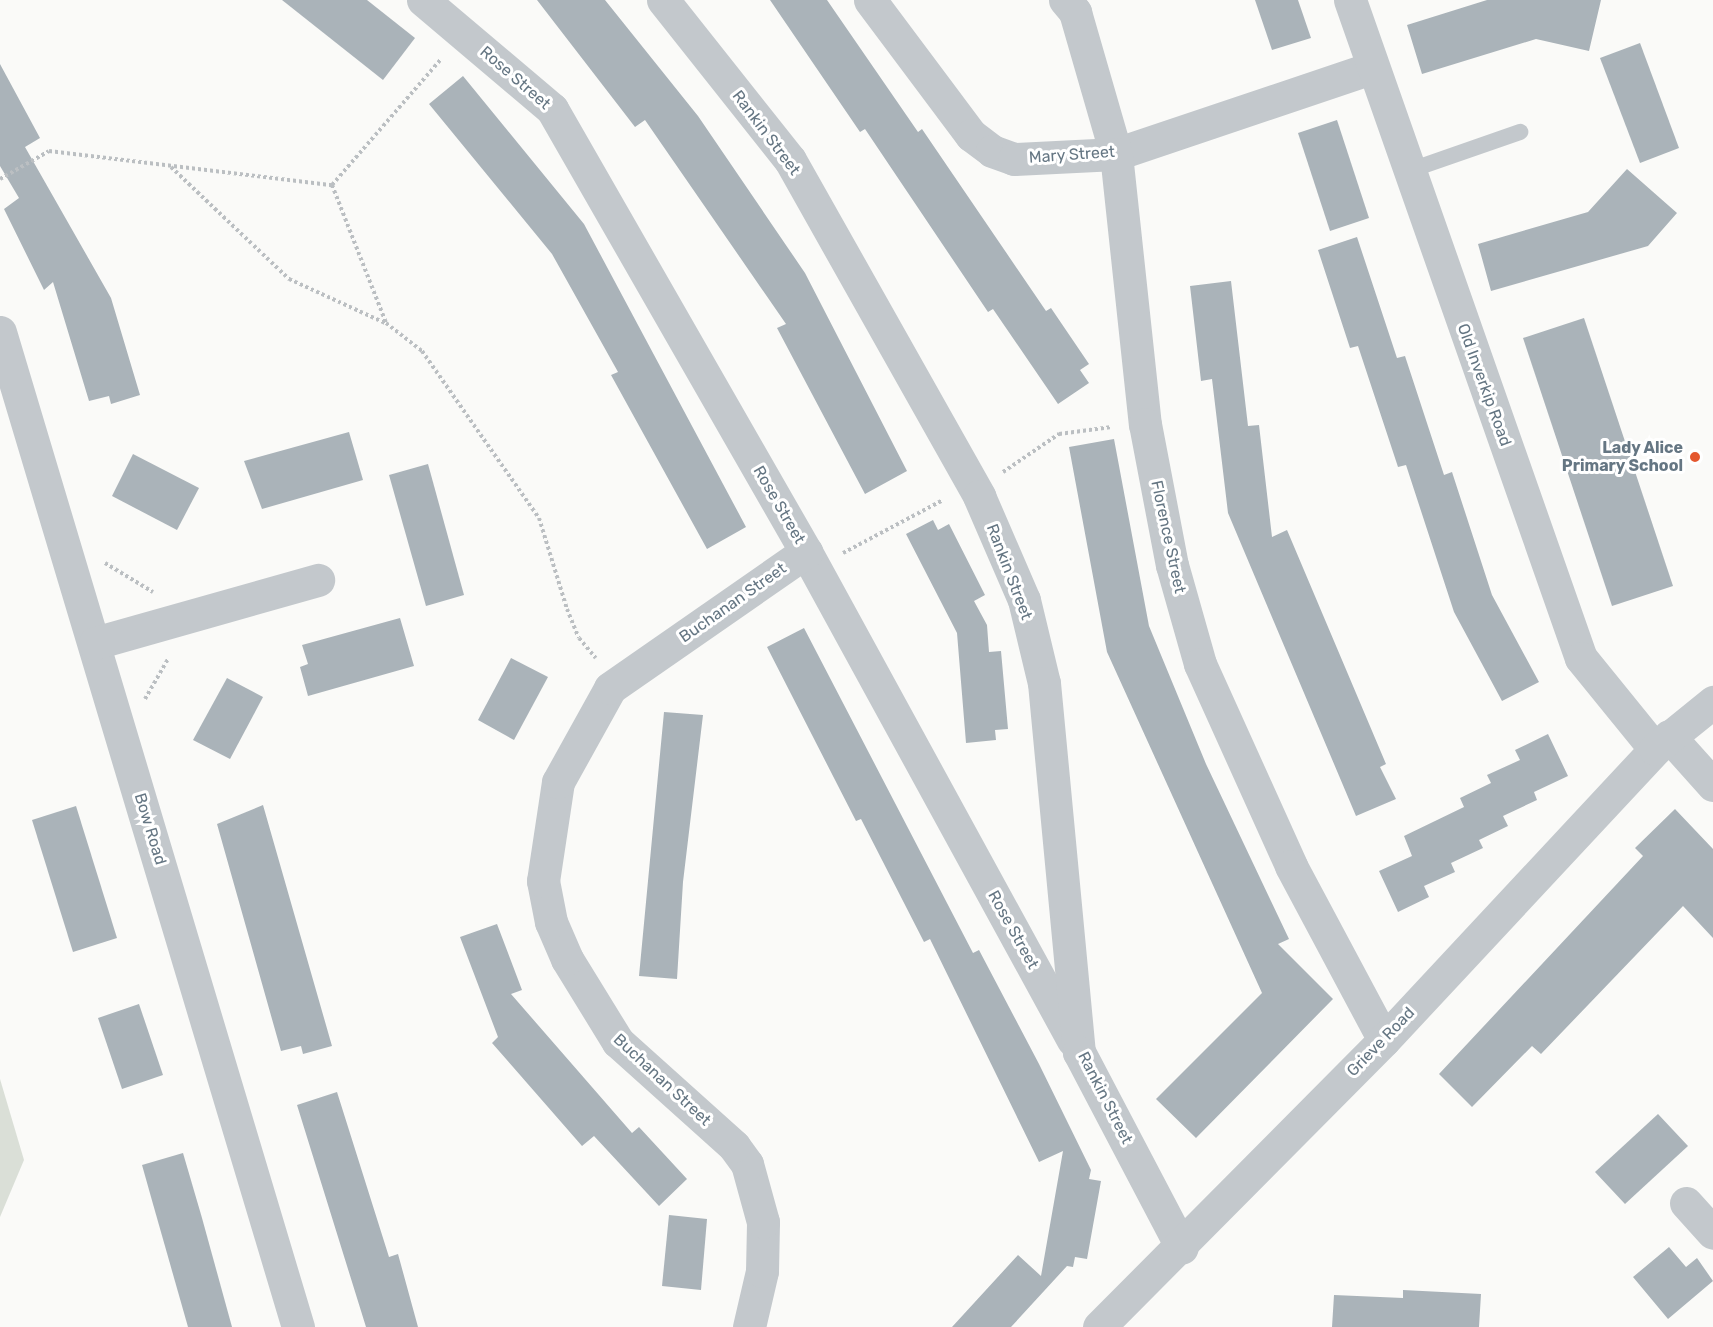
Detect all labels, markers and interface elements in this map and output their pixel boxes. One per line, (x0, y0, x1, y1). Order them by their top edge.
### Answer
street label: Rose Street (476, 42, 554, 114)
street label: Rankin Street (728, 87, 804, 179)
street label: Mary Street (1028, 142, 1116, 168)
street label: Old Inverkip Road (1453, 321, 1515, 449)
place label: Lady Alice Primary School (1561, 438, 1683, 476)
marker: Lady Alice Primary School (1688, 450, 1702, 464)
street label: Rose Street (749, 463, 809, 547)
street label: Florence Street (1147, 479, 1189, 595)
street label: Rankin Street (982, 521, 1036, 623)
street label: Buchanan Street (676, 559, 790, 647)
street label: Bow Road (130, 791, 170, 867)
street label: Rose Street (984, 887, 1042, 973)
street label: Grieve Road (1343, 1003, 1419, 1081)
street label: Buchanan Street (609, 1030, 715, 1130)
street label: Rankin Street (1074, 1049, 1136, 1147)

